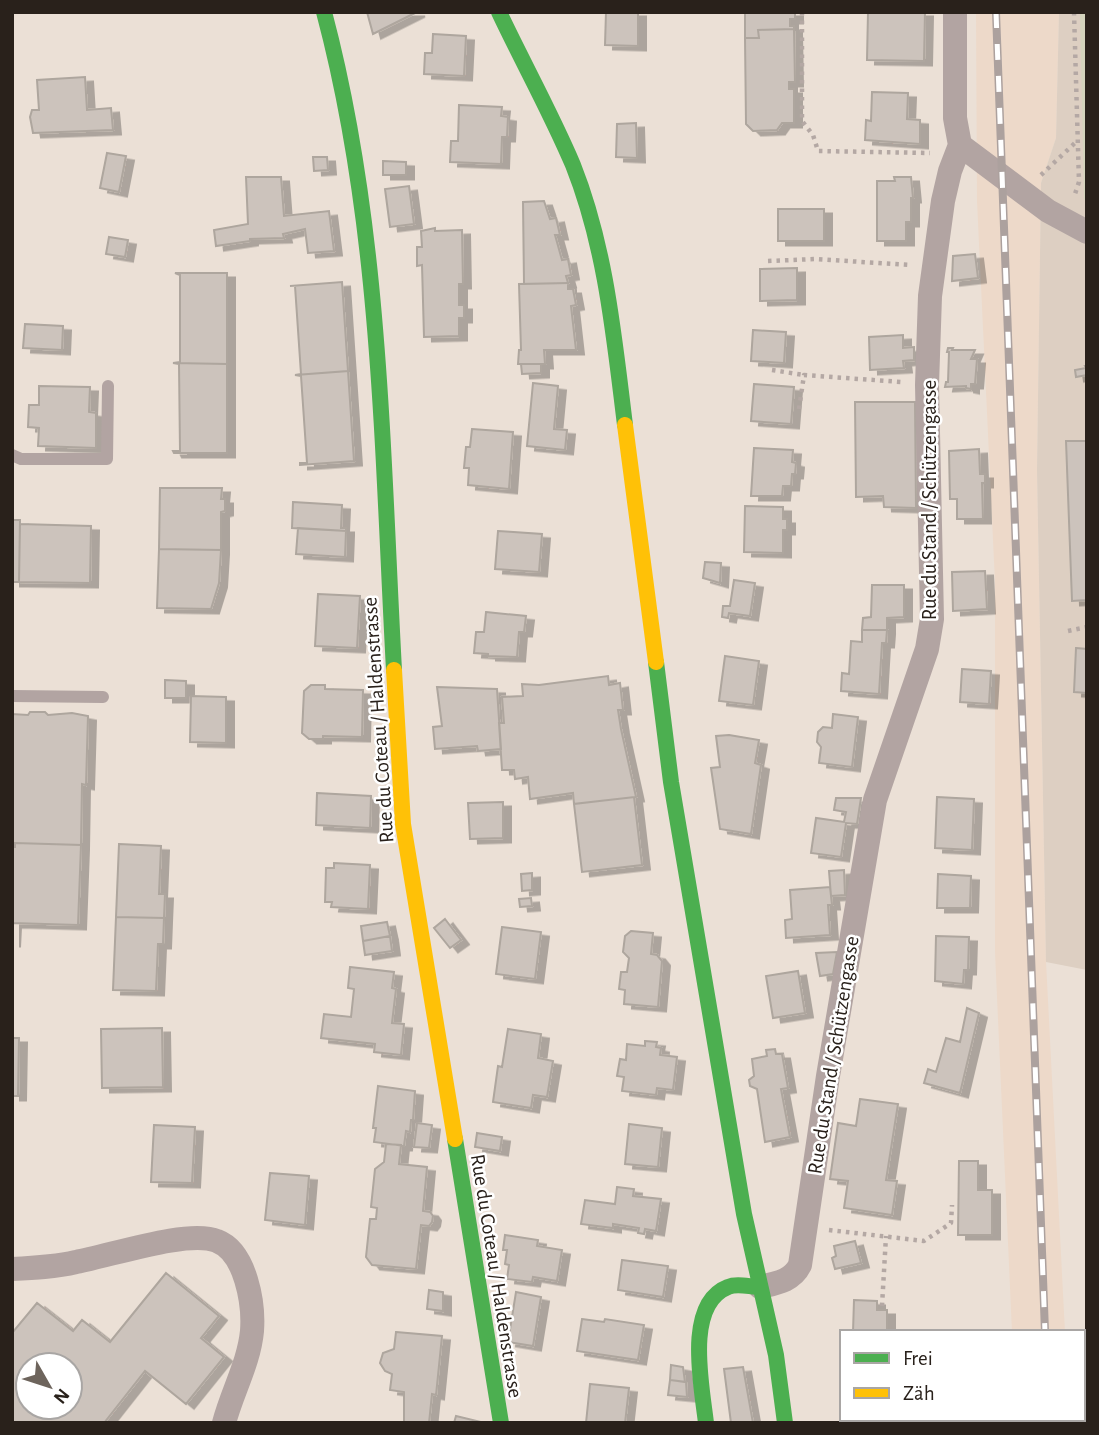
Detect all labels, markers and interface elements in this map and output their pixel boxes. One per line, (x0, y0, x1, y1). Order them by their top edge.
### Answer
street label: Rue du Stand / Schützengasse (919, 380, 940, 620)
street label: Rue du Coteau / Haldenstrasse (359, 596, 398, 844)
street label: Rue du Stand / Schützengasse (804, 935, 863, 1176)
street label: Rue du Coteau / Haldenstrasse (467, 1153, 526, 1399)
legend (840, 1330, 1085, 1421)
text: Frei (903, 1348, 933, 1369)
north arrow (14, 1351, 84, 1421)
text: Zäh (903, 1383, 935, 1404)
text: N (50, 1385, 73, 1407)

